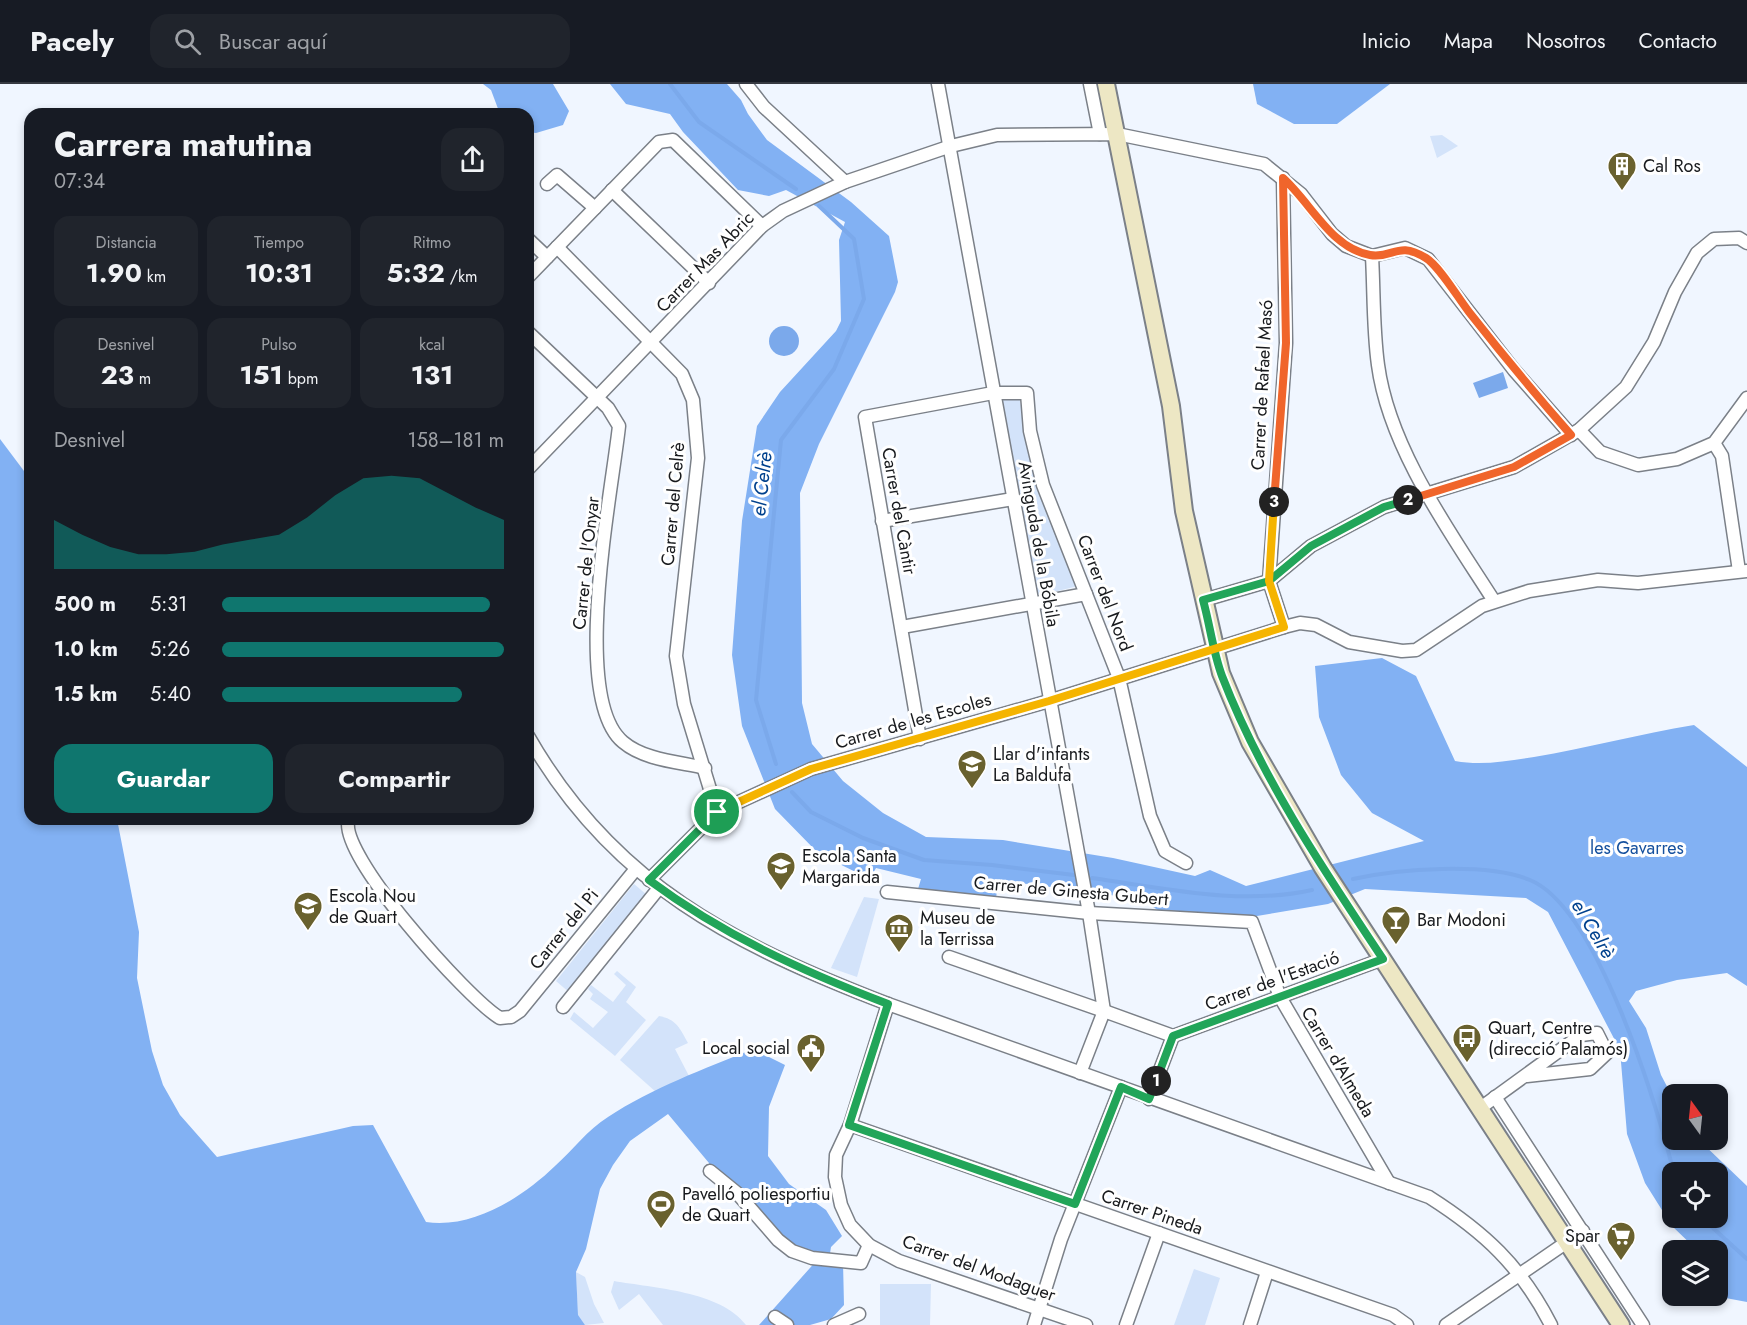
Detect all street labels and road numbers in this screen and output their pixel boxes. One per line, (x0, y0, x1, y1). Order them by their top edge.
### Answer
street label: Carrer Mas Abric (650, 206, 760, 318)
street label: Carrer de Rafael Masó (1245, 299, 1279, 471)
street label: Carrer del Celrè (655, 441, 691, 567)
street label: Carrer del Càntir (875, 445, 923, 577)
street label: Avinguda de la Bóbila (1012, 459, 1066, 629)
street label: Carrer de l'Onyar (566, 494, 606, 631)
street label: Carrer del Nord (1071, 531, 1139, 655)
street label: Carrer de les Escoles (832, 686, 994, 756)
street label: Carrer de Ginesta Gubert (973, 870, 1170, 913)
street label: Carrer del Pi (523, 883, 605, 975)
street label: Carrer de l'Estació (1201, 945, 1343, 1017)
street label: Carrer d'Almeda (1295, 1002, 1381, 1122)
street label: Carrer Pineda (1098, 1182, 1206, 1242)
street label: Carrer del Modaguer (899, 1228, 1060, 1308)

